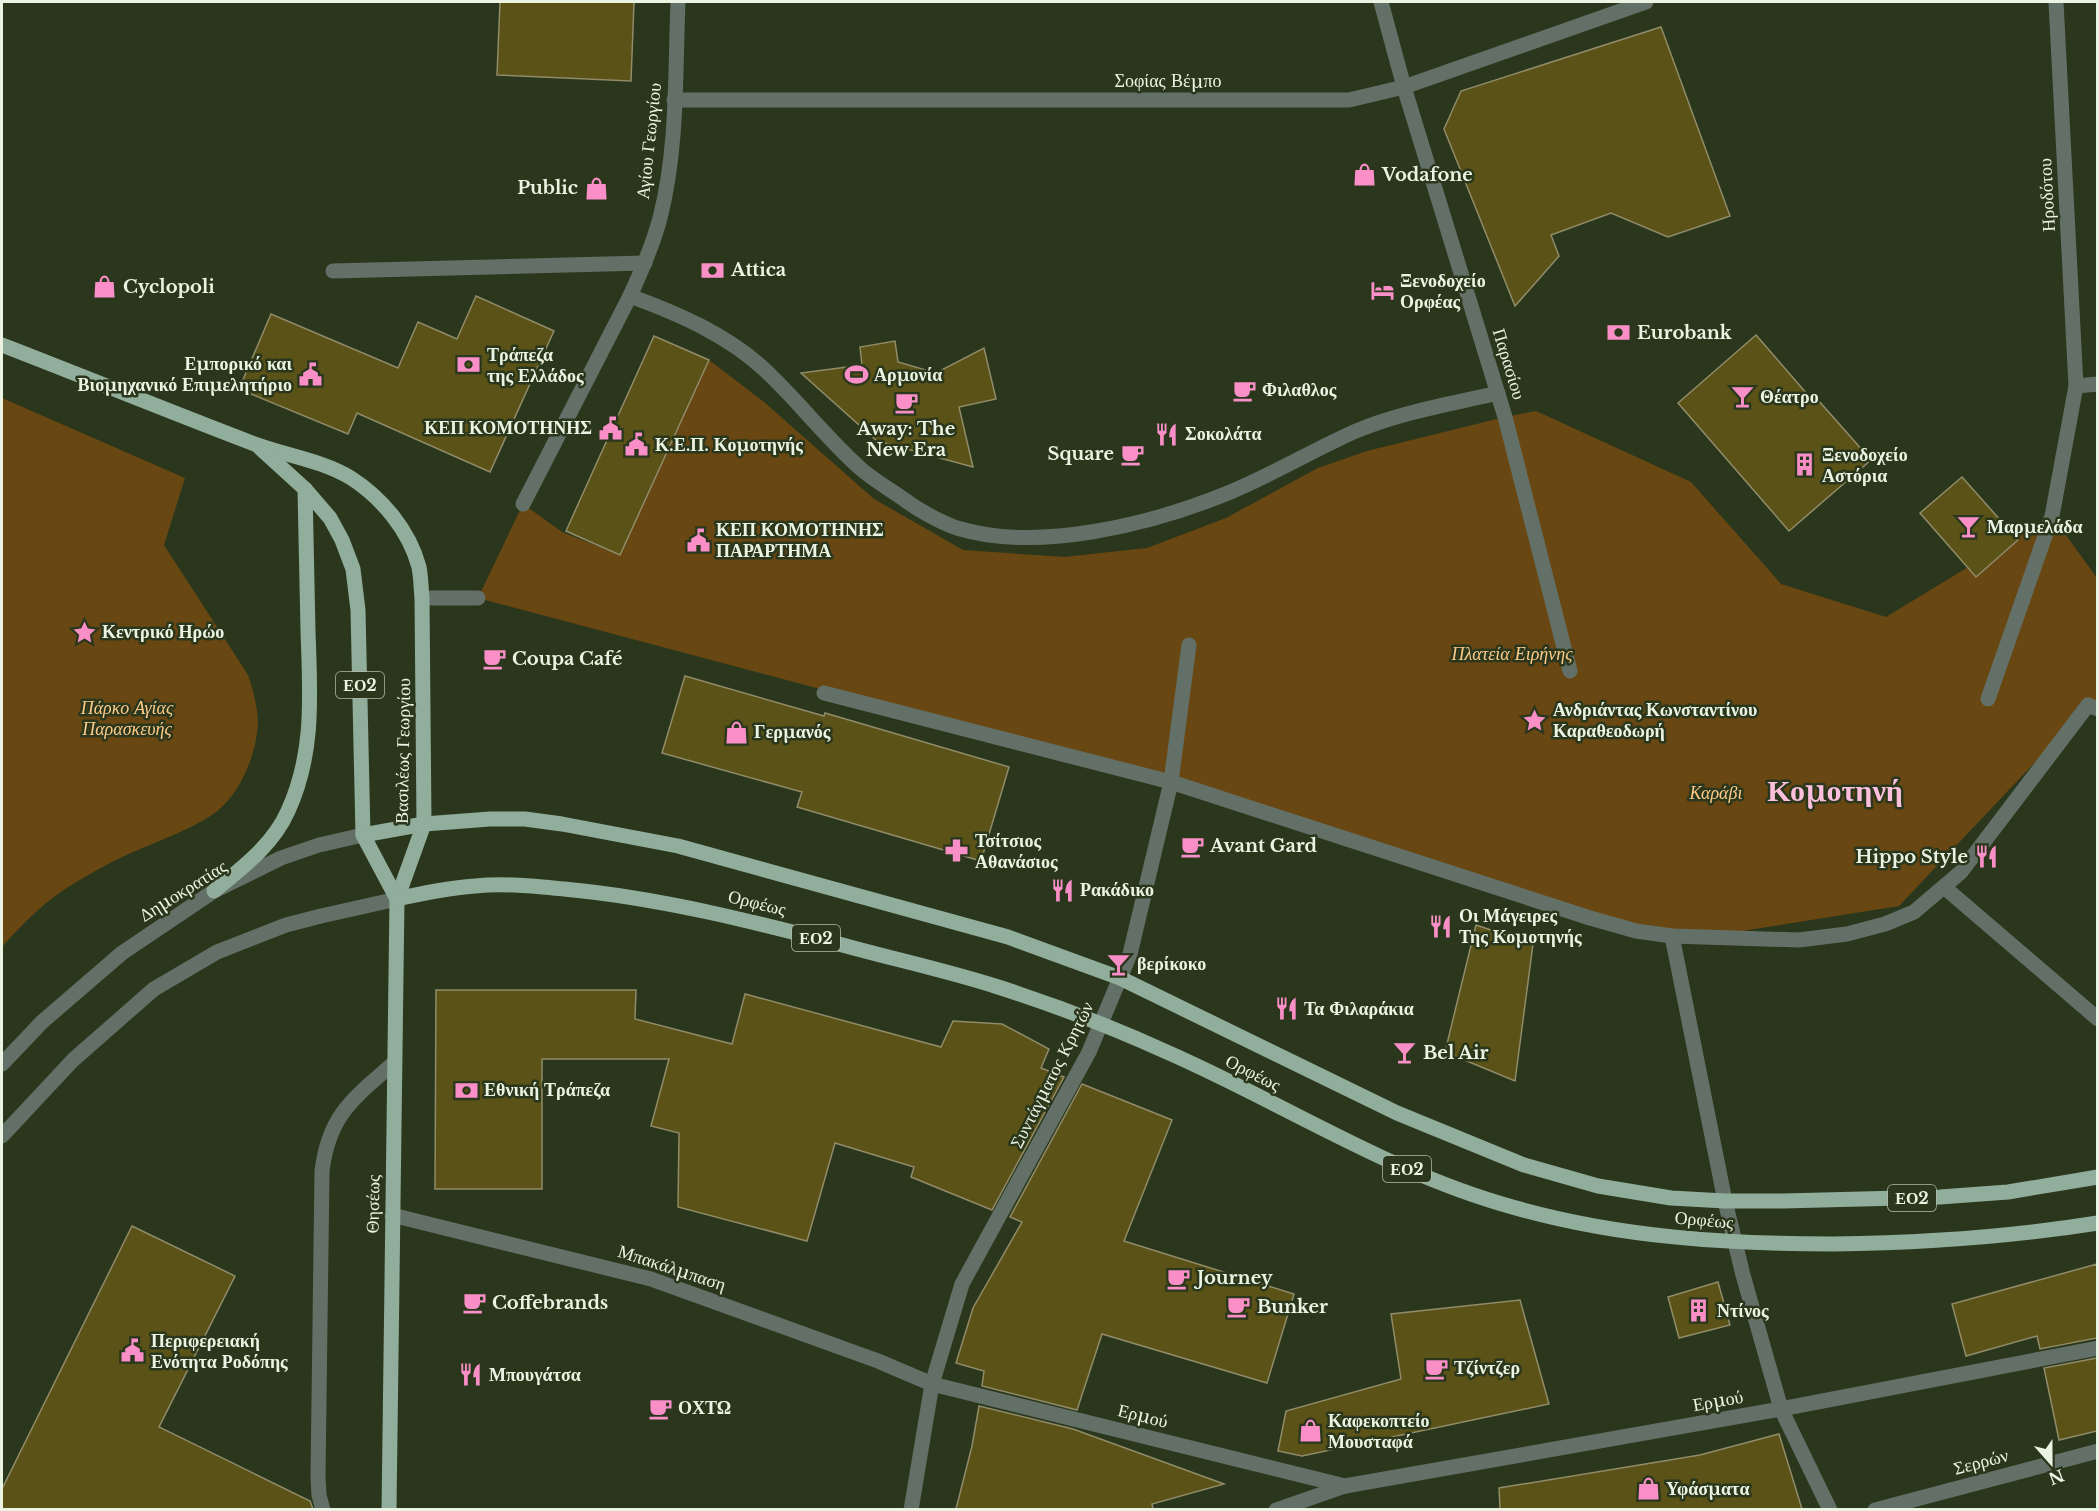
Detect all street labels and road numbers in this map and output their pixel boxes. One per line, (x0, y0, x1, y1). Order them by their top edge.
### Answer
street label: Σοφίας Βέμπο (1114, 70, 1222, 92)
street label: Αγίου Γεωργίου (632, 82, 666, 200)
street label: Ηροδότου (2034, 158, 2060, 232)
street label: Παρασίου (1488, 326, 1530, 402)
road number: ΕΟ2 (336, 672, 384, 698)
street label: Βασιλέως Γεωργίου (391, 678, 415, 824)
street label: Δημοκρατίας (135, 855, 231, 927)
street label: Ορφέως (726, 885, 788, 921)
road number: ΕΟ2 (792, 925, 840, 951)
street label: Συντάγματος Κρητών (1005, 998, 1099, 1152)
street label: Ορφέως (1222, 1050, 1284, 1096)
road number: ΕΟ2 (1383, 1156, 1431, 1182)
street label: Θησέως (361, 1174, 385, 1234)
road number: ΕΟ2 (1888, 1185, 1936, 1211)
street label: Ορφέως (1674, 1206, 1734, 1234)
street label: Μπακάλμπαση (615, 1240, 729, 1296)
street label: Ερμού (1691, 1386, 1745, 1416)
street label: Ερμού (1116, 1399, 1170, 1433)
street label: Σερρών (1951, 1444, 2011, 1480)

